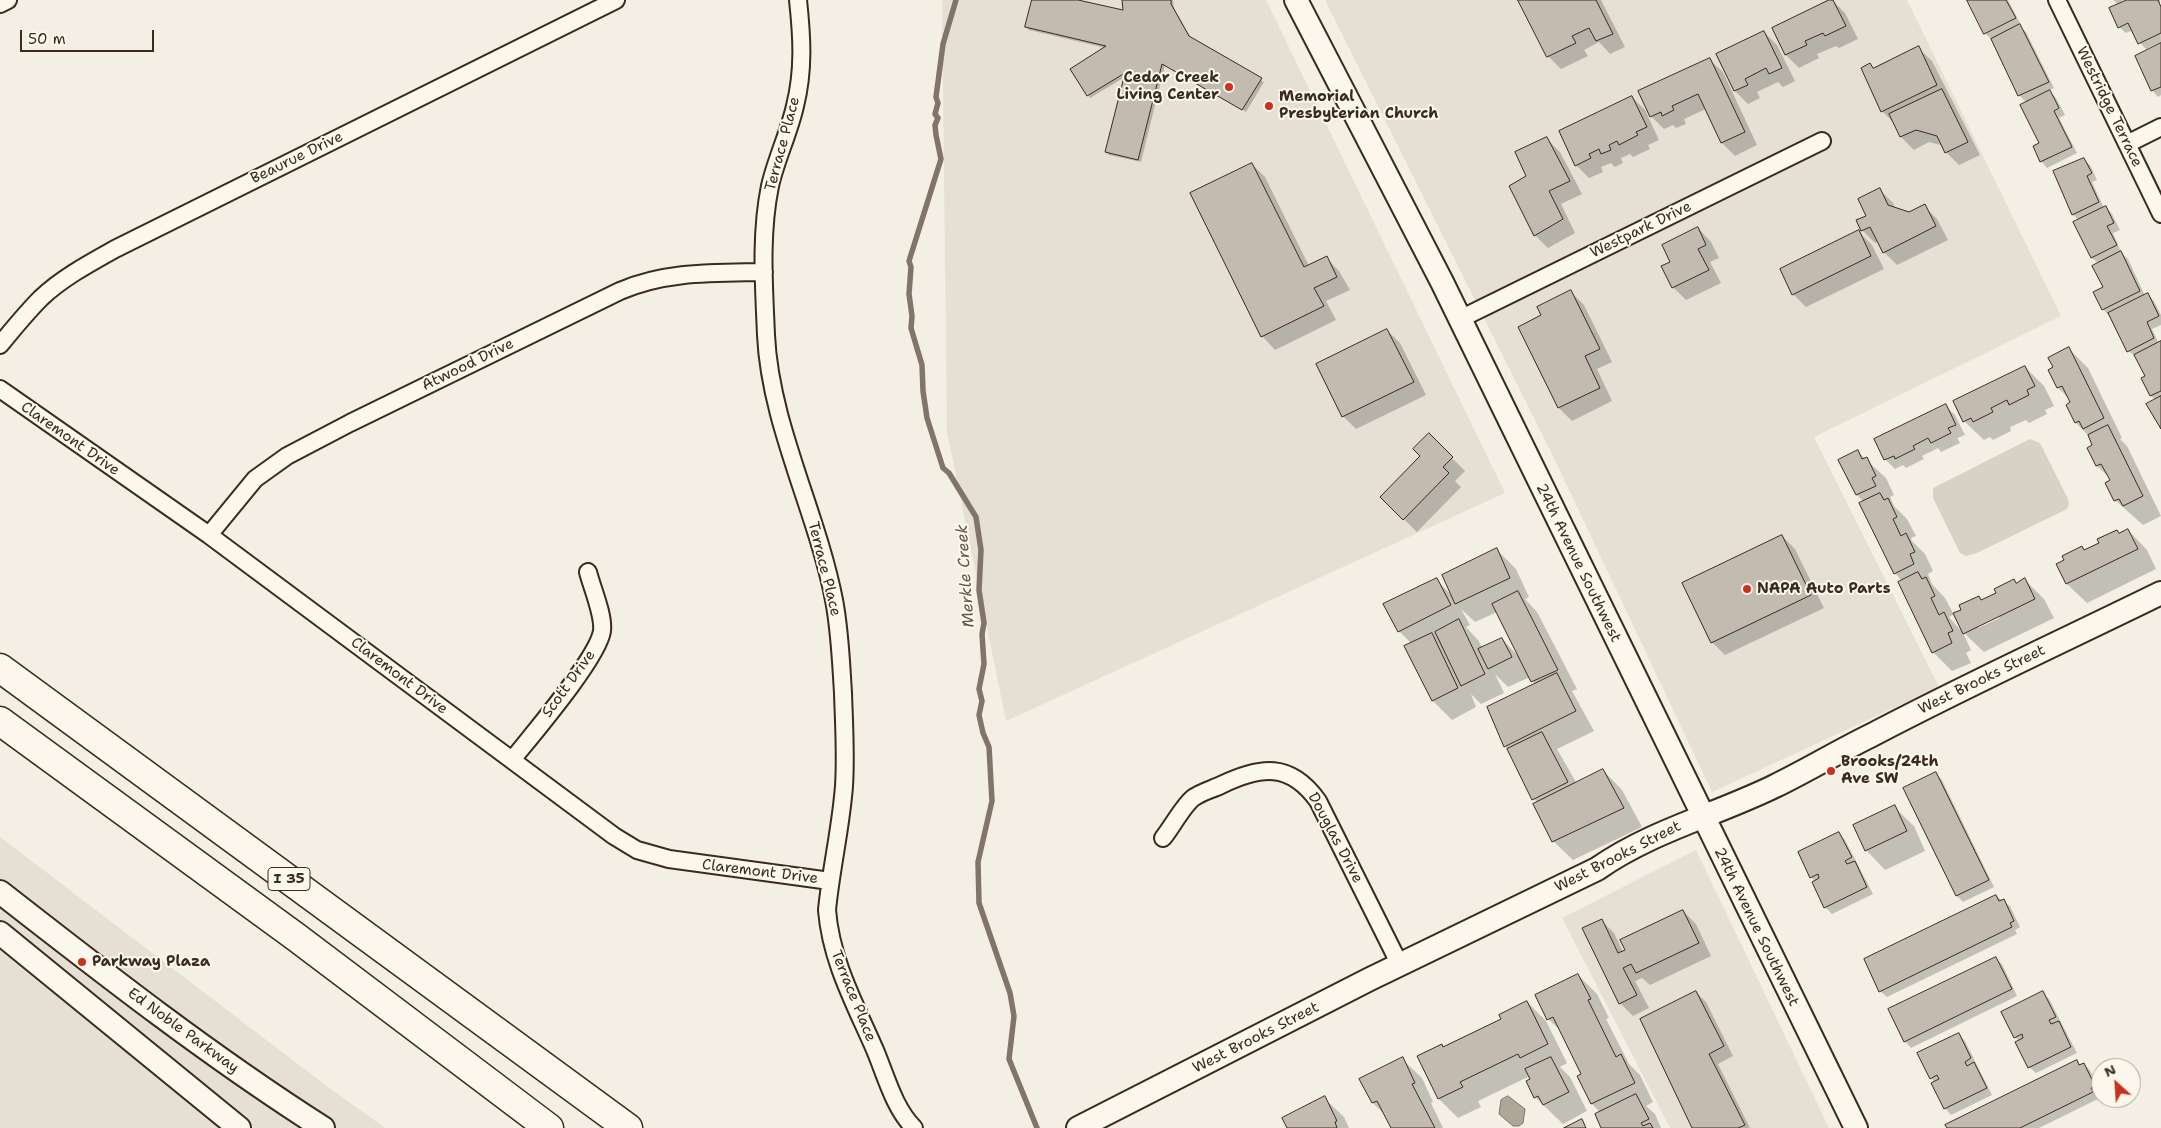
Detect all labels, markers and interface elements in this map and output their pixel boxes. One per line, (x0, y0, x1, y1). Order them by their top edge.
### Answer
scale bar (22, 20, 156, 52)
text: 50 m (28, 29, 66, 49)
street label: Westridge Terrace (2072, 44, 2146, 170)
place label: Cedar Creek Living Center (1117, 69, 1219, 104)
marker: Cedar Creek Living Center (1223, 81, 1235, 93)
place label: Memorial Presbyterian Church (1279, 88, 1438, 123)
street label: Terrace Place (762, 95, 804, 193)
marker: Memorial Presbyterian Church (1263, 100, 1275, 112)
street label: Beaurue Drive (248, 128, 346, 188)
street label: Westpark Drive (1587, 198, 1695, 262)
street label: Atwood Drive (419, 335, 517, 395)
street label: Claremont Drive (17, 398, 123, 480)
street label: 24th Avenue Southwest (1532, 481, 1624, 645)
street label: Terrace Place (804, 520, 844, 618)
water label: Merkle Creek (953, 524, 979, 628)
place label: NAPA Auto Parts (1757, 580, 1891, 598)
marker: NAPA Auto Parts (1741, 583, 1753, 595)
street label: Claremont Drive (347, 634, 451, 718)
street label: West Brooks Street (1916, 641, 2048, 719)
street label: Scott Drive (538, 647, 600, 721)
place label: Brooks/24th Ave SW (1841, 753, 1939, 788)
marker: Brooks/24th Ave SW (1825, 765, 1837, 777)
street label: Douglas Drive (1304, 790, 1366, 886)
street label: West Brooks Street (1552, 817, 1684, 897)
street label: 24th Avenue Southwest (1710, 845, 1802, 1009)
street label: Claremont Drive (701, 856, 819, 888)
road number: I 35 (268, 868, 310, 891)
street label: Terrace Place (827, 948, 879, 1044)
place label: Parkway Plaza (92, 953, 210, 971)
marker: Parkway Plaza (76, 956, 88, 968)
street label: Ed Noble Parkway (124, 985, 242, 1077)
street label: West Brooks Street (1190, 998, 1322, 1078)
north arrow (2091, 1058, 2141, 1108)
text: N (2101, 1060, 2119, 1081)

